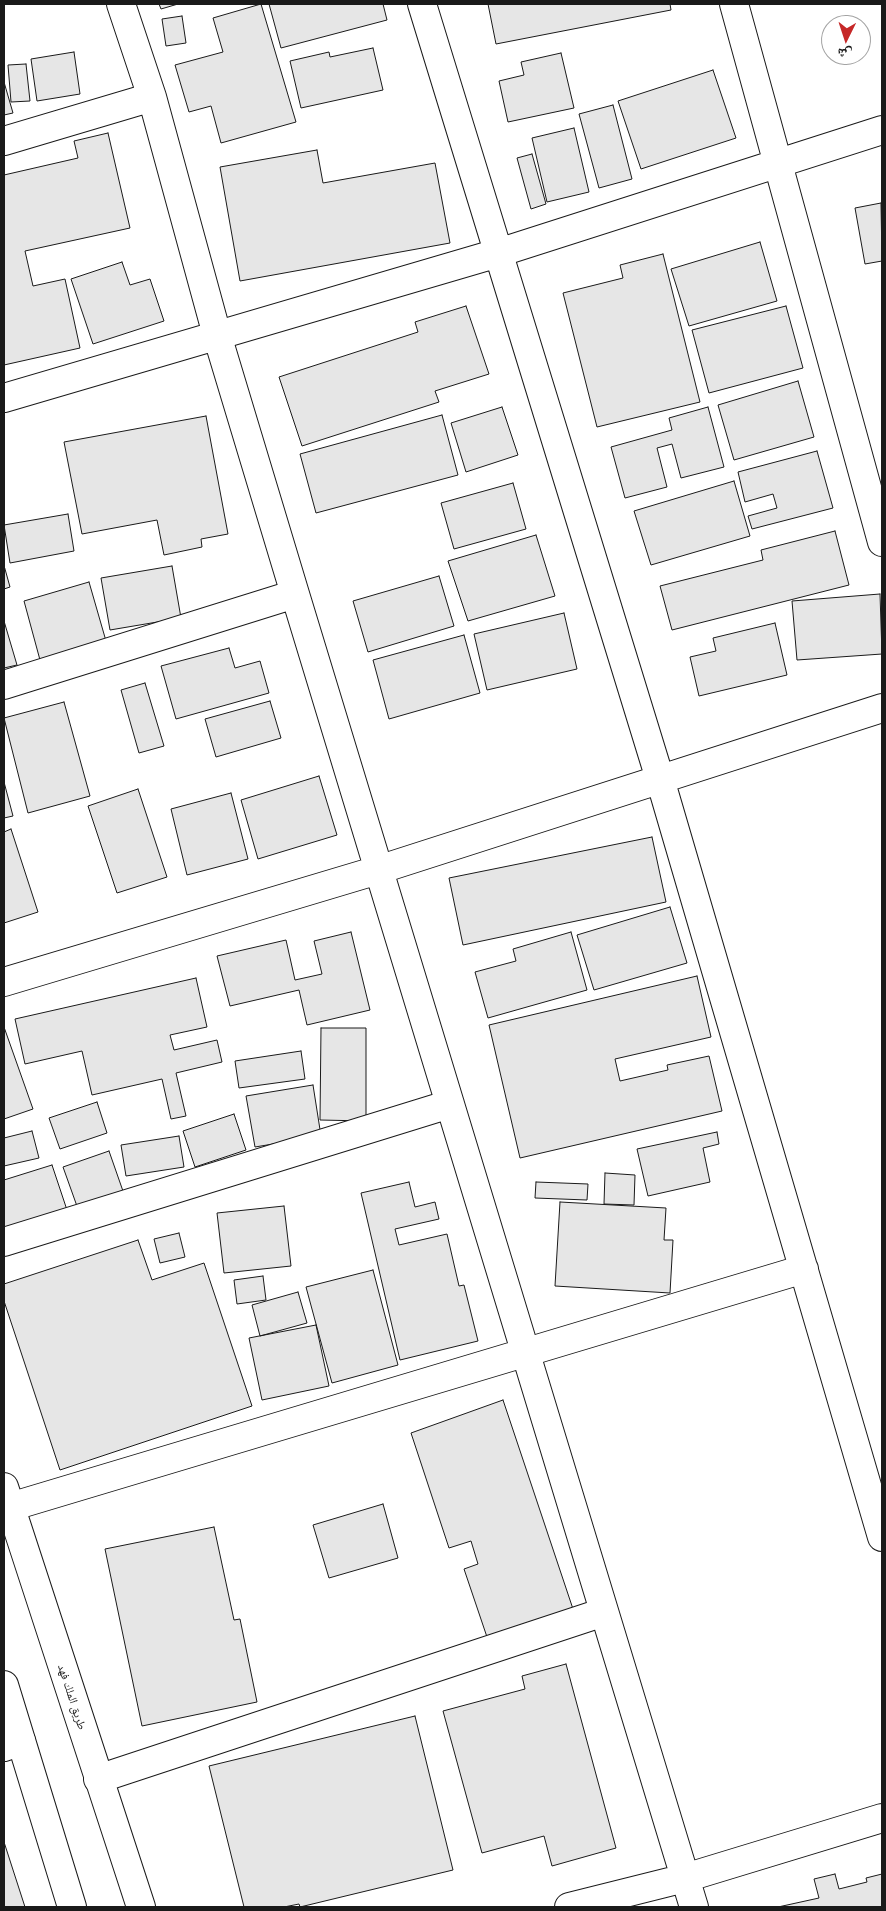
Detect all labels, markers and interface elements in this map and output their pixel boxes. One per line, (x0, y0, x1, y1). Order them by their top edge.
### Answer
north arrow (821, 15, 871, 65)
text: ش (837, 45, 853, 63)
street label: طريق الملك فهد (55, 1662, 89, 1732)

